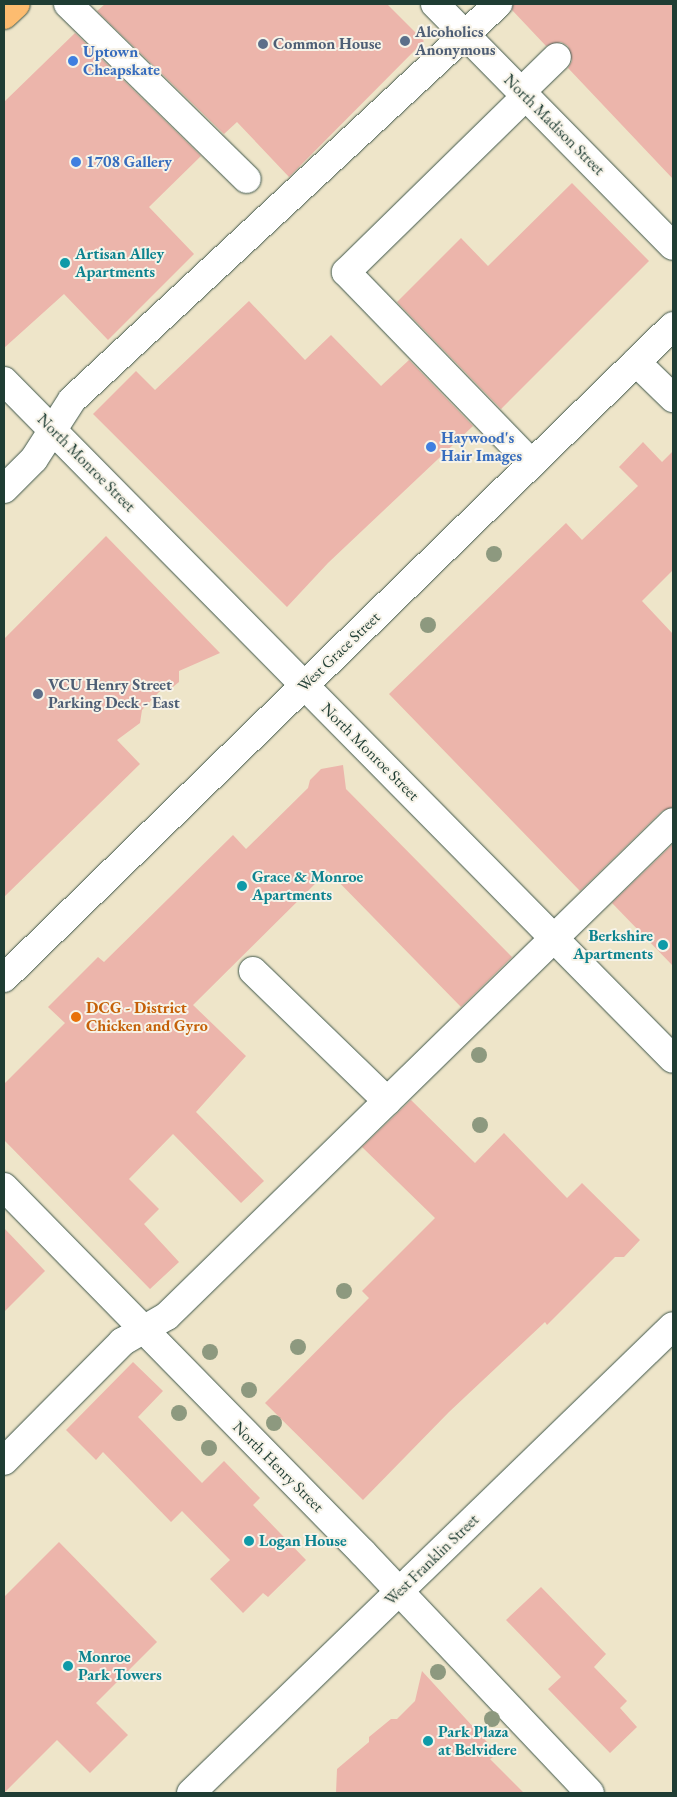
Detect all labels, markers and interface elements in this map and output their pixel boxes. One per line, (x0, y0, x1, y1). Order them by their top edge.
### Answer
place label: Alcoholics Anonymous (415, 22, 495, 60)
place label: Common House (273, 34, 381, 54)
marker: Alcoholics Anonymous (399, 35, 411, 47)
marker: Common House (257, 38, 269, 50)
place label: Uptown Cheapskate (83, 42, 160, 80)
marker: Uptown Cheapskate (67, 55, 79, 67)
street label: North Madison Street (500, 71, 608, 179)
place label: 1708 Gallery (86, 152, 172, 172)
marker: 1708 Gallery (70, 156, 82, 168)
place label: Artisan Alley Apartments (75, 244, 164, 282)
marker: Artisan Alley Apartments (59, 257, 71, 269)
street label: North Monroe Street (33, 410, 139, 516)
place label: Haywood's Hair Images (441, 428, 522, 466)
marker: Haywood's Hair Images (425, 441, 437, 453)
street label: West Grace Street (294, 608, 384, 696)
place label: VCU Henry Street Parking Deck - East (48, 675, 180, 713)
marker: VCU Henry Street Parking Deck - East (32, 688, 44, 700)
street label: North Monroe Street (317, 699, 423, 805)
place label: Grace & Monroe Apartments (252, 867, 363, 905)
marker: Grace & Monroe Apartments (236, 880, 248, 892)
place label: Berkshire Apartments (573, 926, 653, 964)
marker: Berkshire Apartments (657, 939, 669, 951)
place label: DCG - District Chicken and Gyro (86, 998, 208, 1036)
marker: DCG - District Chicken and Gyro (70, 1011, 82, 1023)
street label: North Henry Street (229, 1418, 327, 1516)
street label: West Franklin Street (381, 1510, 483, 1610)
place label: Logan House (259, 1531, 347, 1551)
marker: Logan House (243, 1535, 255, 1547)
place label: Monroe Park Towers (78, 1647, 162, 1685)
marker: Monroe Park Towers (62, 1660, 74, 1672)
place label: Park Plaza at Belvidere (438, 1722, 517, 1760)
marker: Park Plaza at Belvidere (422, 1735, 434, 1747)

